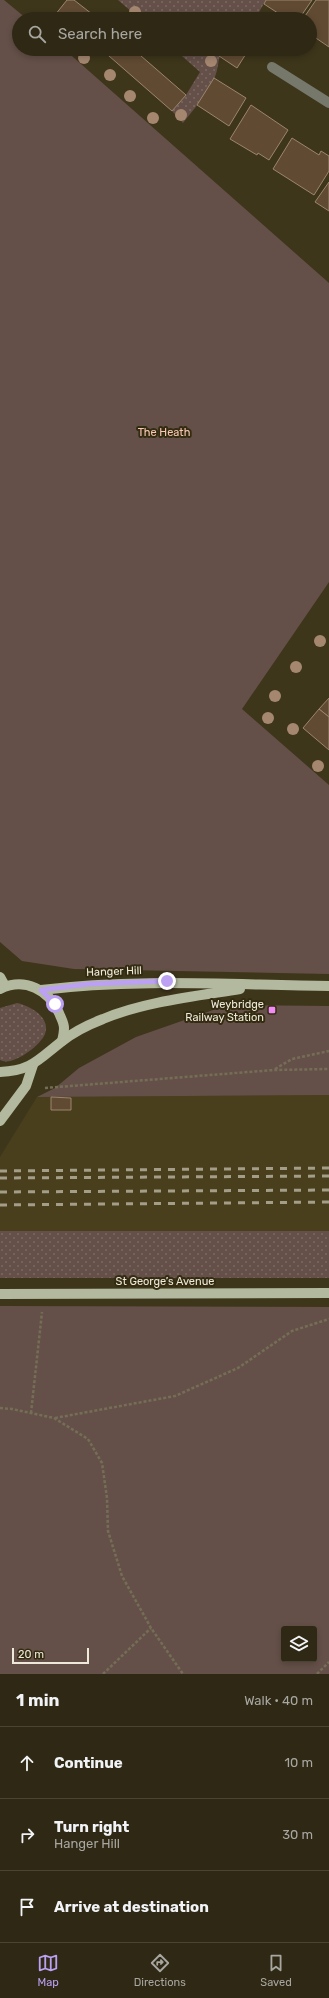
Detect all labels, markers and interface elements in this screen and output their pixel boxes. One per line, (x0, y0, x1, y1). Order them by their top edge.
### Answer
search box (12, 12, 317, 56)
icon: search (26, 23, 48, 45)
text: Search here (58, 25, 142, 43)
park label: The Heath (138, 426, 190, 439)
street label: Hanger Hill (86, 964, 142, 979)
route end (158, 972, 176, 990)
route start (46, 995, 64, 1013)
place label: Weybridge Railway Station (185, 998, 264, 1024)
marker: Weybridge Railway Station (267, 1005, 277, 1015)
street label: St George’s Avenue (116, 1275, 214, 1288)
map controls (281, 1626, 317, 1662)
button: layers (281, 1626, 317, 1662)
scale bar (12, 1646, 89, 1665)
text: 20 m (18, 1648, 44, 1661)
text: 1 min (16, 1690, 59, 1710)
text: Walk · 40 m (244, 1693, 313, 1708)
icon: ahead (16, 1752, 38, 1774)
text: Continue (54, 1754, 123, 1772)
text: 10 m (284, 1755, 313, 1770)
text: Turn right (54, 1818, 129, 1836)
icon: right (16, 1824, 38, 1846)
text: 30 m (282, 1827, 313, 1842)
text: Hanger Hill (54, 1836, 120, 1851)
icon: arrive (16, 1896, 38, 1918)
text: Arrive at destination (54, 1898, 209, 1916)
tab: Map (37, 1952, 59, 1989)
tab: Directions (134, 1952, 186, 1989)
tab: Saved (260, 1952, 292, 1989)

